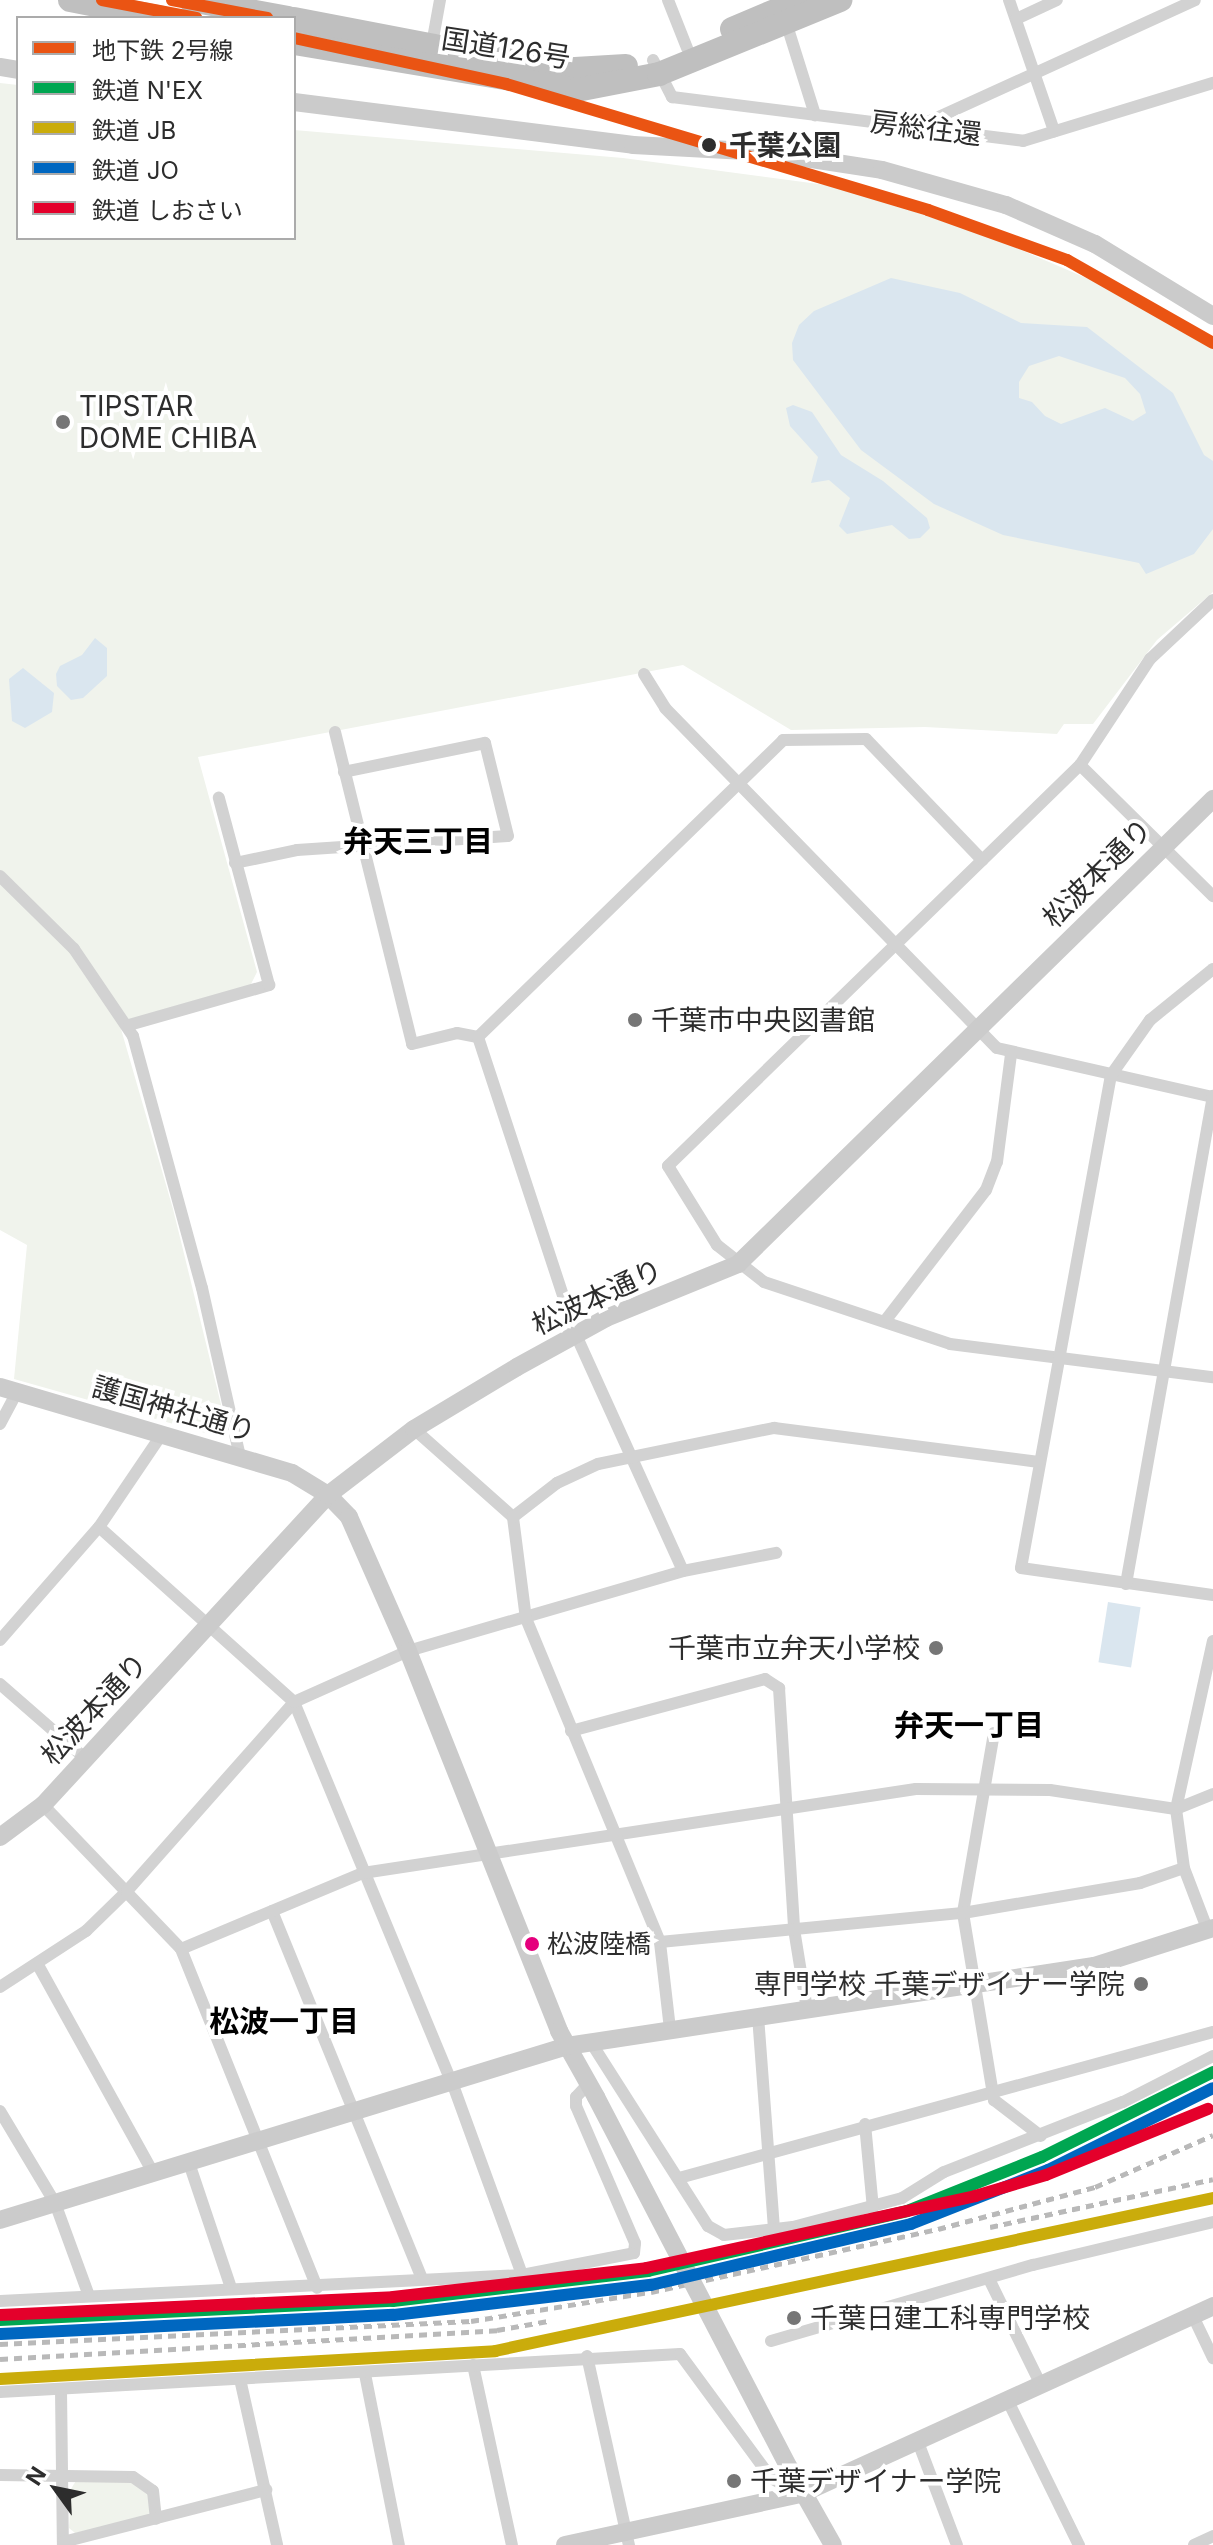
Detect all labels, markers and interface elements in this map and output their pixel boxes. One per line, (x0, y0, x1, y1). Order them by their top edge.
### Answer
legend (16, 16, 296, 240)
street label: 国道126号 (439, 21, 573, 75)
text: 地下鉄 2号線 (92, 36, 233, 65)
text: 鉄道 N'EX (92, 76, 203, 105)
street label: 房総往還 (868, 105, 984, 151)
text: 鉄道 JB (92, 116, 176, 145)
place label: 千葉公園 (729, 128, 841, 162)
marker: 千葉公園 (696, 132, 722, 158)
text: 鉄道 JO (92, 156, 179, 185)
text: 鉄道 しおさい (92, 196, 243, 225)
place label: TIPSTAR DOME CHIBA (79, 389, 257, 455)
marker: TIPSTAR DOME CHIBA (54, 413, 72, 431)
street label: 松波本通り (1036, 812, 1158, 934)
district label: 弁天三丁目 (343, 823, 493, 859)
place label: 千葉市中央図書館 (651, 1003, 875, 1037)
marker: 千葉市中央図書館 (626, 1011, 644, 1029)
street label: 松波本通り (526, 1252, 668, 1342)
street label: 護国神社通り (89, 1370, 259, 1448)
place label: 千葉市立弁天小学校 (668, 1631, 920, 1665)
marker: 千葉市立弁天小学校 (927, 1639, 945, 1657)
street label: 松波本通り (34, 1646, 154, 1772)
district label: 弁天一丁目 (894, 1707, 1044, 1743)
place label: 松波陸橋 (547, 1928, 651, 1960)
marker: 松波陸橋 (524, 1936, 540, 1952)
place label: 専門学校 千葉デザイナー学院 (753, 1967, 1125, 2001)
marker: 専門学校 千葉デザイナー学院 (1132, 1975, 1150, 1993)
district label: 松波一丁目 (209, 2003, 359, 2039)
place label: 千葉日建工科専門学校 (810, 2301, 1090, 2335)
marker: 千葉日建工科専門学校 (785, 2309, 803, 2327)
north arrow (16, 2449, 96, 2529)
text: N (20, 2462, 51, 2490)
place label: 千葉デザイナー学院 (750, 2464, 1002, 2498)
marker: 千葉デザイナー学院 (725, 2472, 743, 2490)

